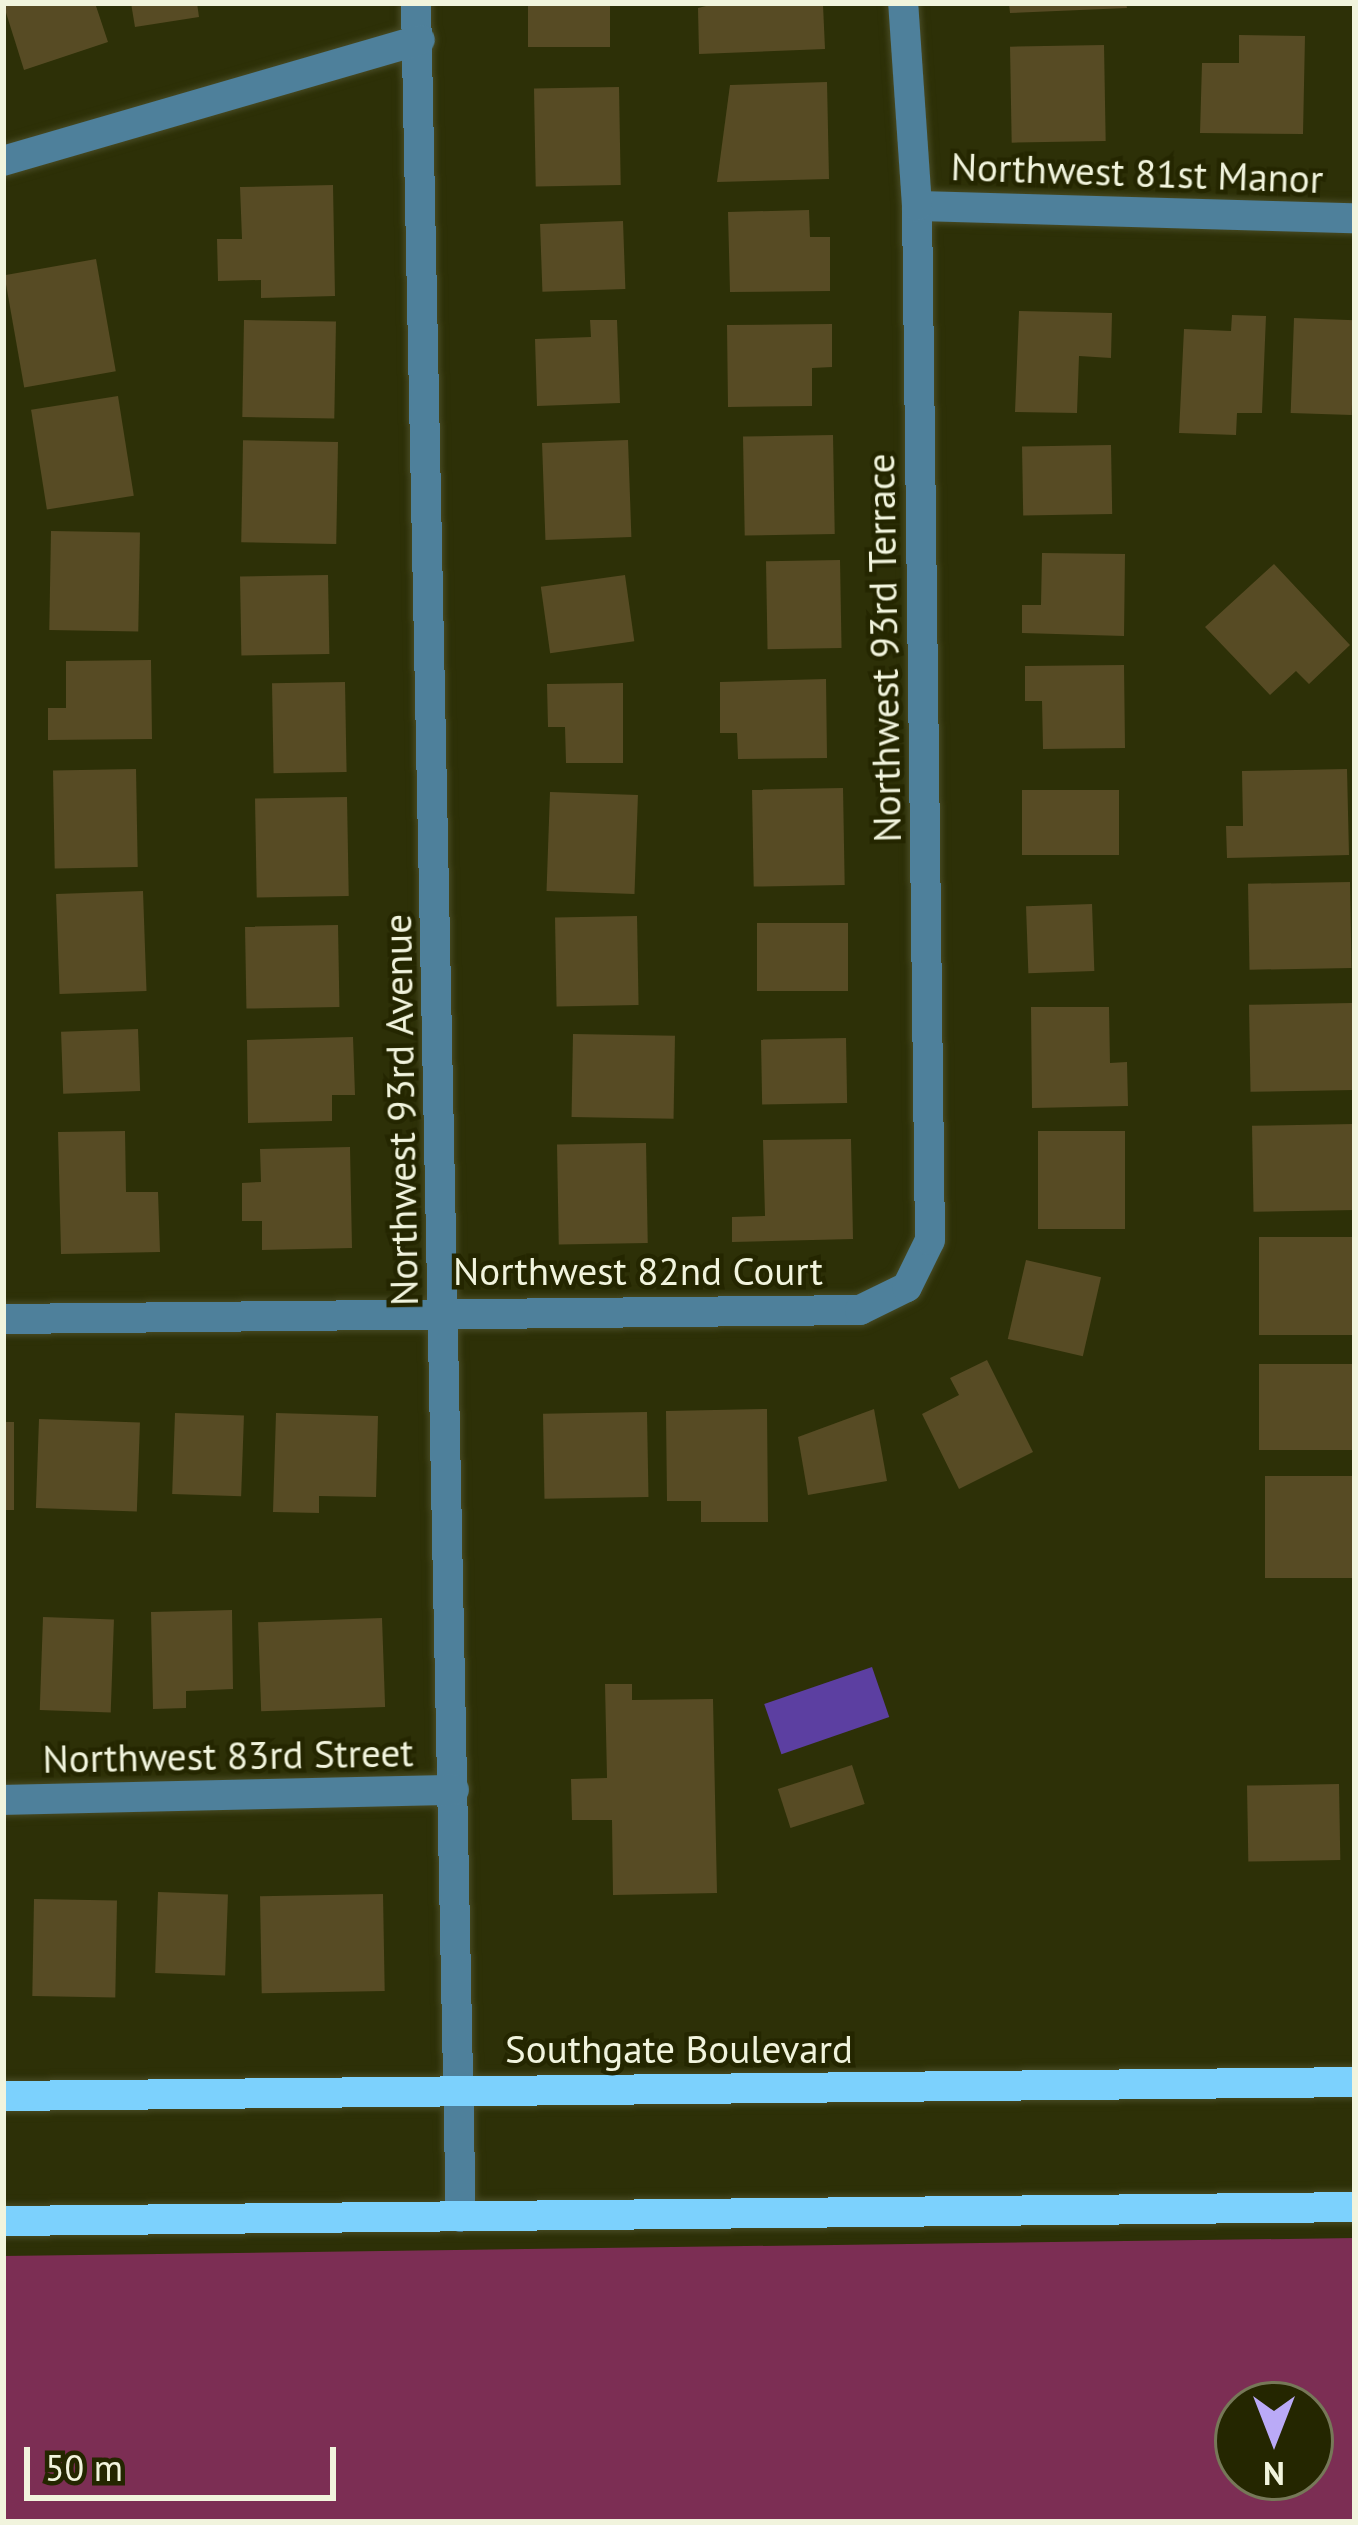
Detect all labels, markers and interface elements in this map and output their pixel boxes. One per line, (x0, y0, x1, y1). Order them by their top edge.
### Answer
street label: Northwest 81st Manor (950, 143, 1324, 203)
street label: Northwest 93rd Terrace (857, 453, 911, 843)
street label: Northwest 93rd Avenue (374, 913, 428, 1307)
street label: Northwest 82nd Court (453, 1248, 823, 1294)
street label: Northwest 83rd Street (42, 1729, 414, 1783)
street label: Southgate Boulevard (505, 2026, 853, 2072)
north arrow (1214, 2381, 1334, 2501)
scale bar (30, 2423, 342, 2497)
text: 50 m (45, 2444, 123, 2491)
text: N (1263, 2453, 1285, 2496)

